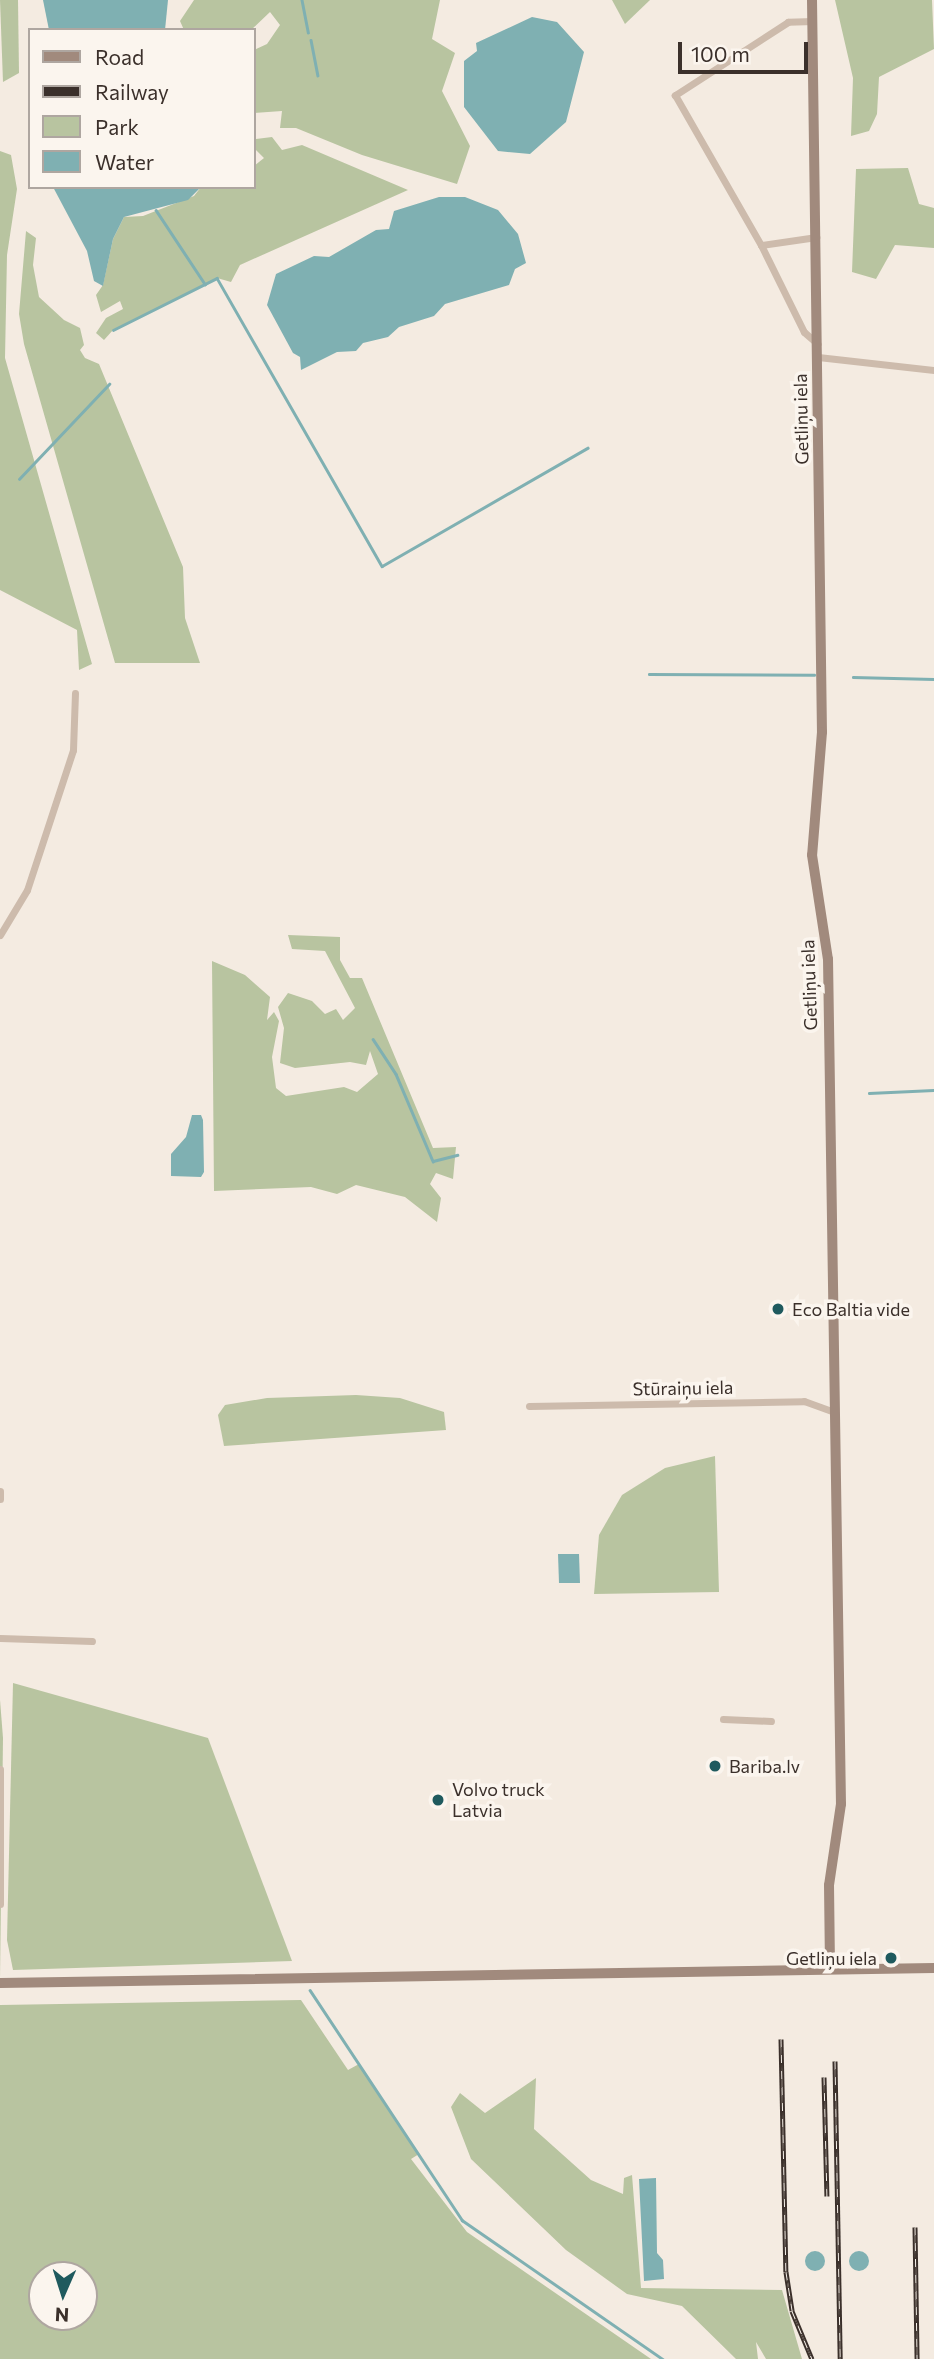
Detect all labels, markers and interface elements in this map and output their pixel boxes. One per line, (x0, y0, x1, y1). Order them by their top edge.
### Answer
legend (28, 28, 256, 189)
scale bar (682, 28, 811, 72)
text: 100 m (691, 41, 750, 66)
text: Road (95, 44, 144, 69)
text: Railway (95, 79, 169, 104)
text: Park (95, 114, 139, 139)
text: Water (95, 149, 154, 174)
street label: Getliņu iela (789, 373, 813, 465)
street label: Getliņu iela (797, 939, 821, 1031)
place label: Eco Baltia vide (792, 1298, 910, 1320)
marker: Eco Baltia vide (770, 1301, 786, 1317)
street label: Stūraiņu iela (632, 1376, 734, 1400)
place label: Bariba.lv (729, 1755, 800, 1777)
marker: Bariba.lv (707, 1758, 723, 1774)
place label: Volvo truck Latvia (452, 1779, 545, 1822)
marker: Volvo truck Latvia (430, 1792, 446, 1808)
place label: Getliņu iela (786, 1947, 877, 1969)
marker: Getliņu iela (883, 1950, 899, 1966)
north arrow (28, 2261, 98, 2331)
text: N (54, 2304, 70, 2327)

